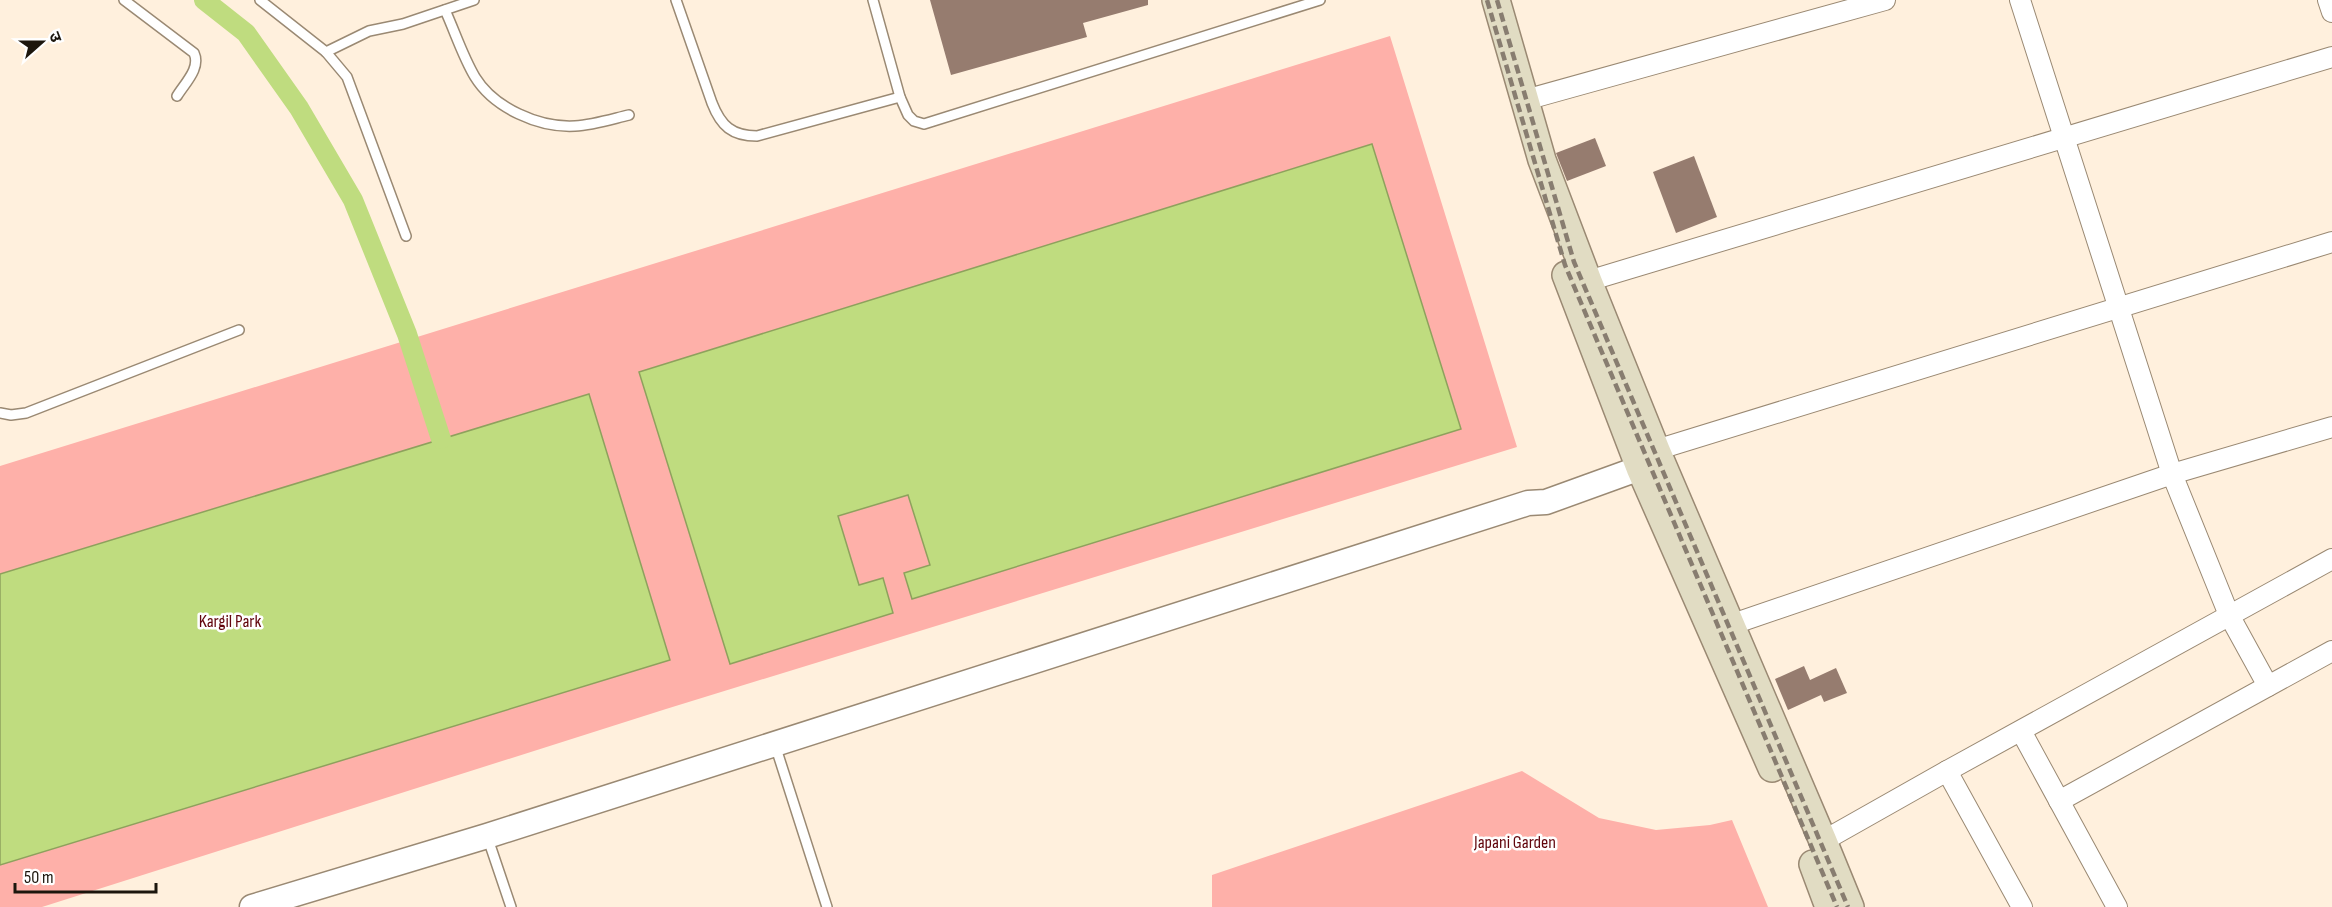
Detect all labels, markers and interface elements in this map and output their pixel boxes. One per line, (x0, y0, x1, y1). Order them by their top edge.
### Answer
north arrow (12, 12, 72, 72)
text: उ (44, 29, 65, 46)
park label: Kargil Park (199, 611, 261, 632)
park label: Japani Garden (1473, 832, 1556, 853)
scale bar (15, 856, 156, 894)
text: 50 m (24, 867, 54, 888)

